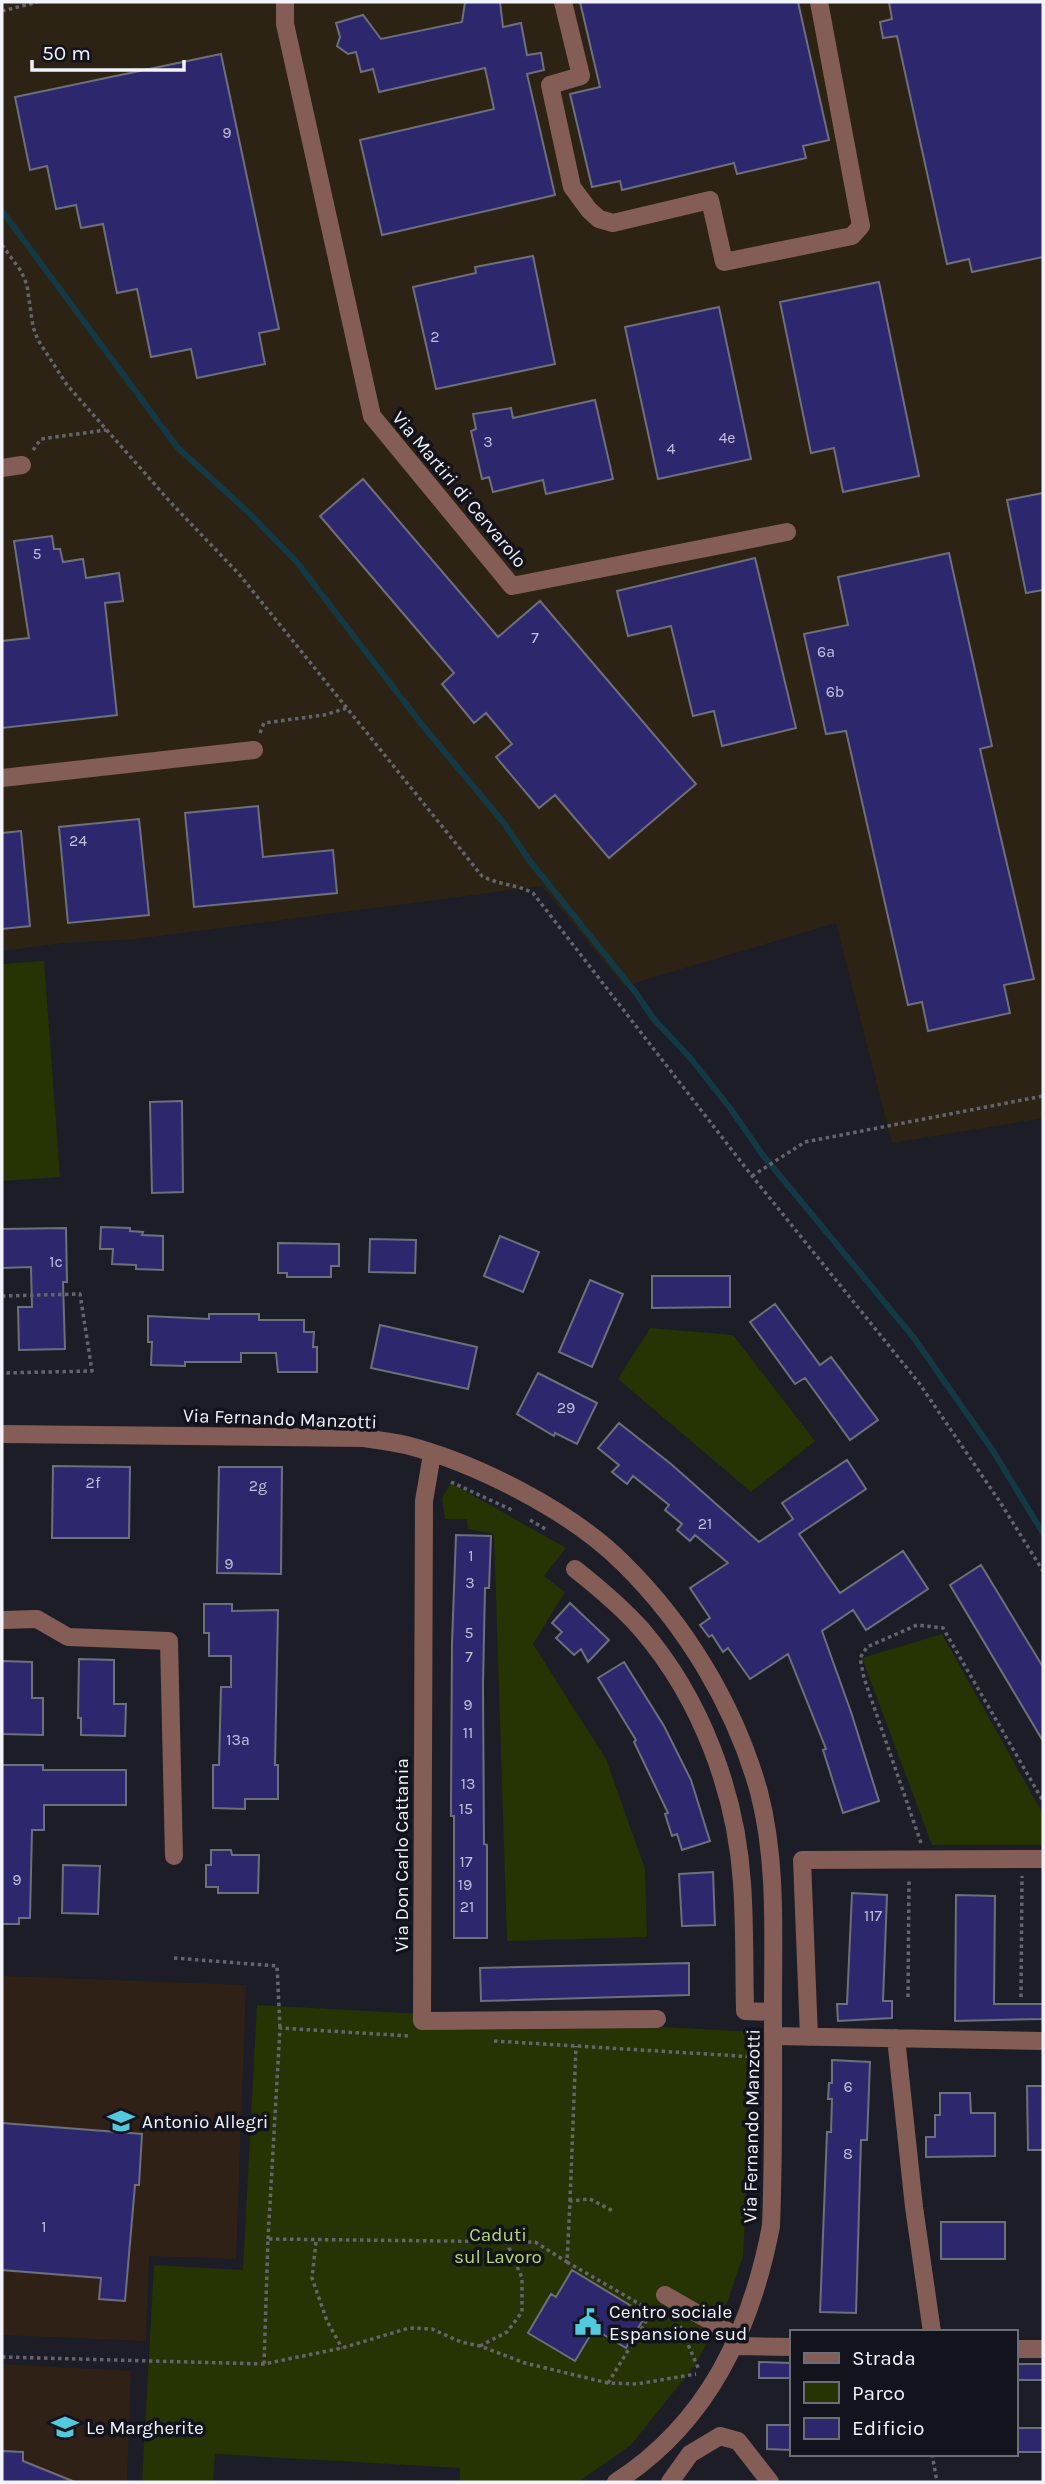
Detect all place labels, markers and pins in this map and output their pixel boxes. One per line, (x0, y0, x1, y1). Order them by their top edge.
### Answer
school or university icon: Antonio Allegri (106, 2106, 136, 2136)
place label: Antonio Allegri (142, 2111, 269, 2133)
place label: Centro sociale Espansione sud (609, 2301, 747, 2345)
public building icon: Centro sociale Espansione sud (573, 2307, 603, 2337)
school or university icon: Le Margherite (50, 2412, 80, 2442)
place label: Le Margherite (86, 2417, 204, 2439)

